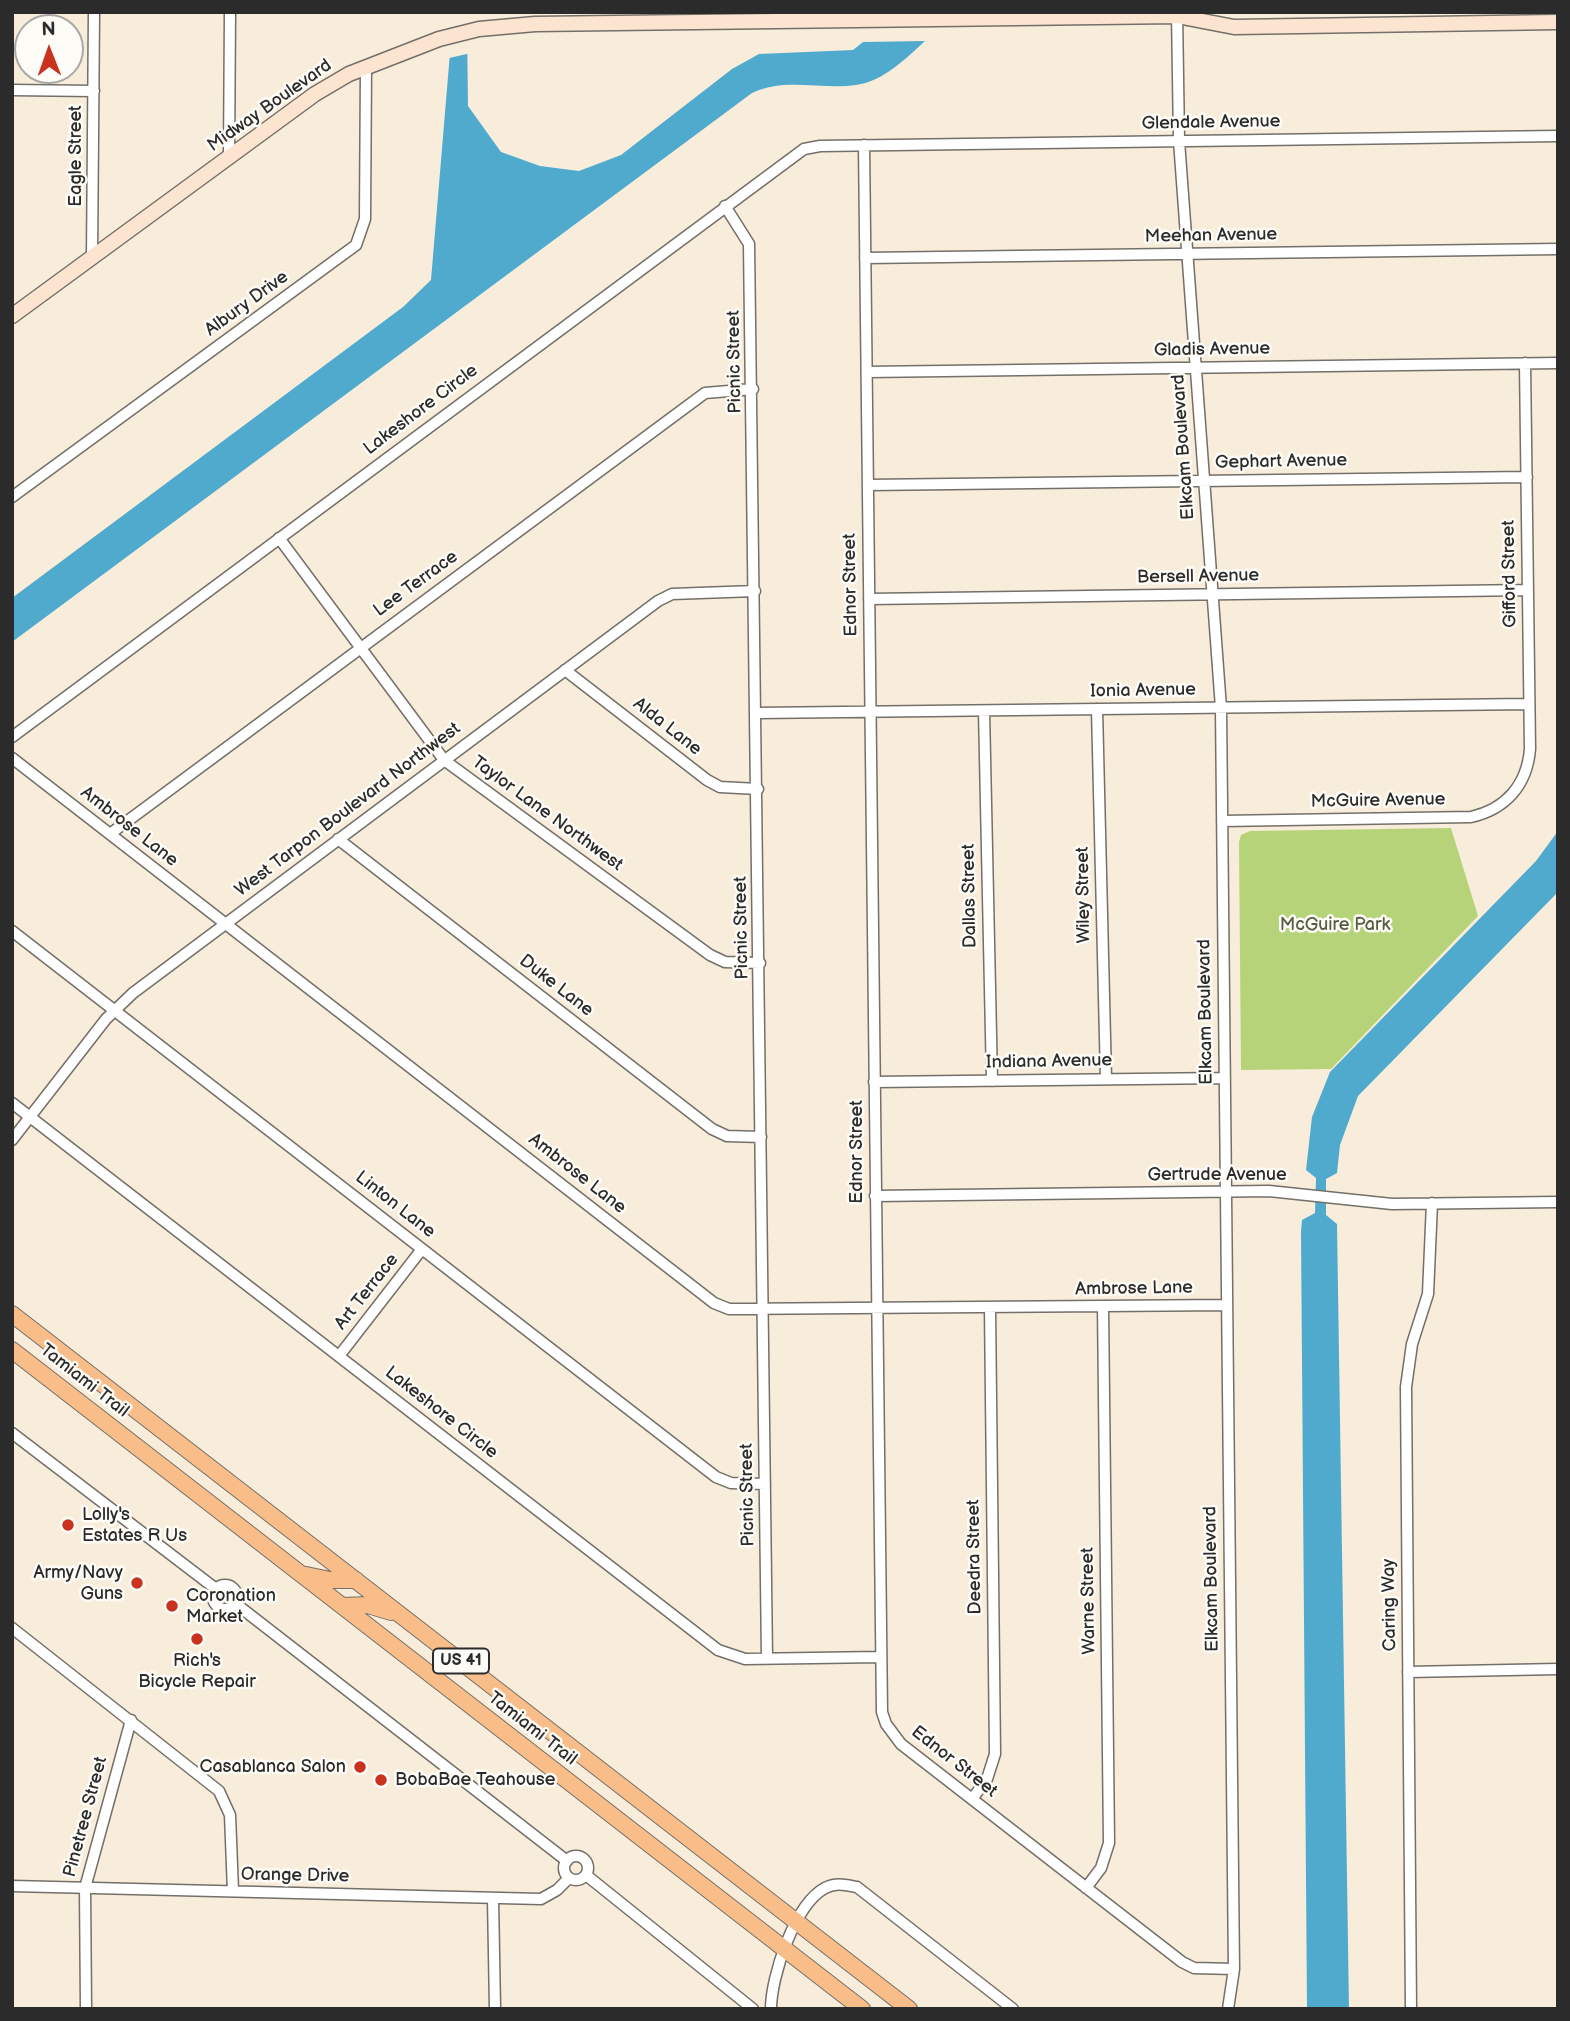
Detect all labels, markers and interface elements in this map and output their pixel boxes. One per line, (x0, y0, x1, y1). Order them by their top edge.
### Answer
north arrow (14, 14, 84, 84)
text: N (41, 18, 56, 41)
street label: Midway Boulevard (204, 55, 336, 157)
street label: Eagle Street (65, 105, 87, 207)
street label: Glendale Avenue (1142, 111, 1280, 135)
street label: Meehan Avenue (1145, 224, 1277, 248)
street label: Albury Drive (201, 267, 293, 341)
street label: Picnic Street (723, 310, 747, 414)
street label: Gladis Avenue (1154, 338, 1270, 362)
street label: Lakeshore Circle (360, 360, 482, 460)
street label: Elkcam Boulevard (1168, 373, 1200, 521)
street label: Gephart Avenue (1215, 450, 1347, 474)
street label: Gifford Street (1498, 520, 1522, 628)
street label: Ednor Street (839, 533, 863, 637)
street label: Lee Terrace (370, 546, 462, 622)
street label: Bersell Avenue (1137, 565, 1259, 589)
street label: Ionia Avenue (1090, 679, 1196, 703)
street label: Alda Lane (628, 694, 706, 760)
street label: West Tarpon Boulevard Northwest (231, 718, 465, 902)
street label: Taylor Lane Northwest (467, 752, 627, 876)
street label: Ambrose Lane (76, 782, 182, 872)
street label: McGuire Avenue (1310, 789, 1446, 813)
street label: Dallas Street (958, 844, 982, 948)
street label: Wiley Street (1072, 847, 1096, 943)
street label: Picnic Street (730, 876, 754, 980)
park label: McGuire Park (1280, 914, 1390, 936)
street label: Elkcam Boulevard (1194, 939, 1218, 1085)
street label: Duke Lane (515, 950, 597, 1022)
street label: Indiana Avenue (986, 1050, 1112, 1074)
street label: Ednor Street (846, 1100, 868, 1204)
street label: Ambrose Lane (524, 1129, 630, 1219)
street label: Gertrude Avenue (1147, 1164, 1287, 1186)
street label: Linton Lane (351, 1167, 439, 1243)
street label: Art Terrace (331, 1250, 403, 1334)
street label: Ambrose Lane (1075, 1277, 1193, 1301)
street label: Tamiami Trail (35, 1340, 133, 1422)
street label: Lakeshore Circle (380, 1362, 502, 1464)
street label: Picnic Street (736, 1443, 760, 1547)
street label: Deedra Street (963, 1499, 987, 1615)
place label: Lolly's Estates R Us (82, 1504, 187, 1546)
street label: Elkcam Boulevard (1200, 1506, 1224, 1652)
marker: Lolly's Estates R Us (60, 1517, 76, 1533)
street label: Warne Street (1077, 1547, 1101, 1655)
street label: Caring Way (1378, 1558, 1402, 1652)
place label: Army/Navy Guns (33, 1562, 123, 1604)
marker: Army/Navy Guns (129, 1575, 145, 1591)
place label: Coronation Market (186, 1585, 276, 1628)
marker: Coronation Market (164, 1598, 180, 1614)
marker: Rich's Bicycle Repair (189, 1631, 205, 1647)
road number: US 41 (433, 1648, 489, 1674)
place label: Rich's Bicycle Repair (138, 1650, 256, 1692)
street label: Tamiami Trail (483, 1688, 581, 1770)
street label: Ednor Street (907, 1722, 1001, 1802)
street label: Pinetree Street (60, 1754, 112, 1880)
place label: Casablanca Salon (200, 1756, 346, 1778)
marker: Casablanca Salon (352, 1759, 368, 1775)
place label: BobaBae Teahouse (395, 1769, 555, 1791)
marker: BobaBae Teahouse (373, 1772, 389, 1788)
street label: Orange Drive (241, 1864, 349, 1888)

